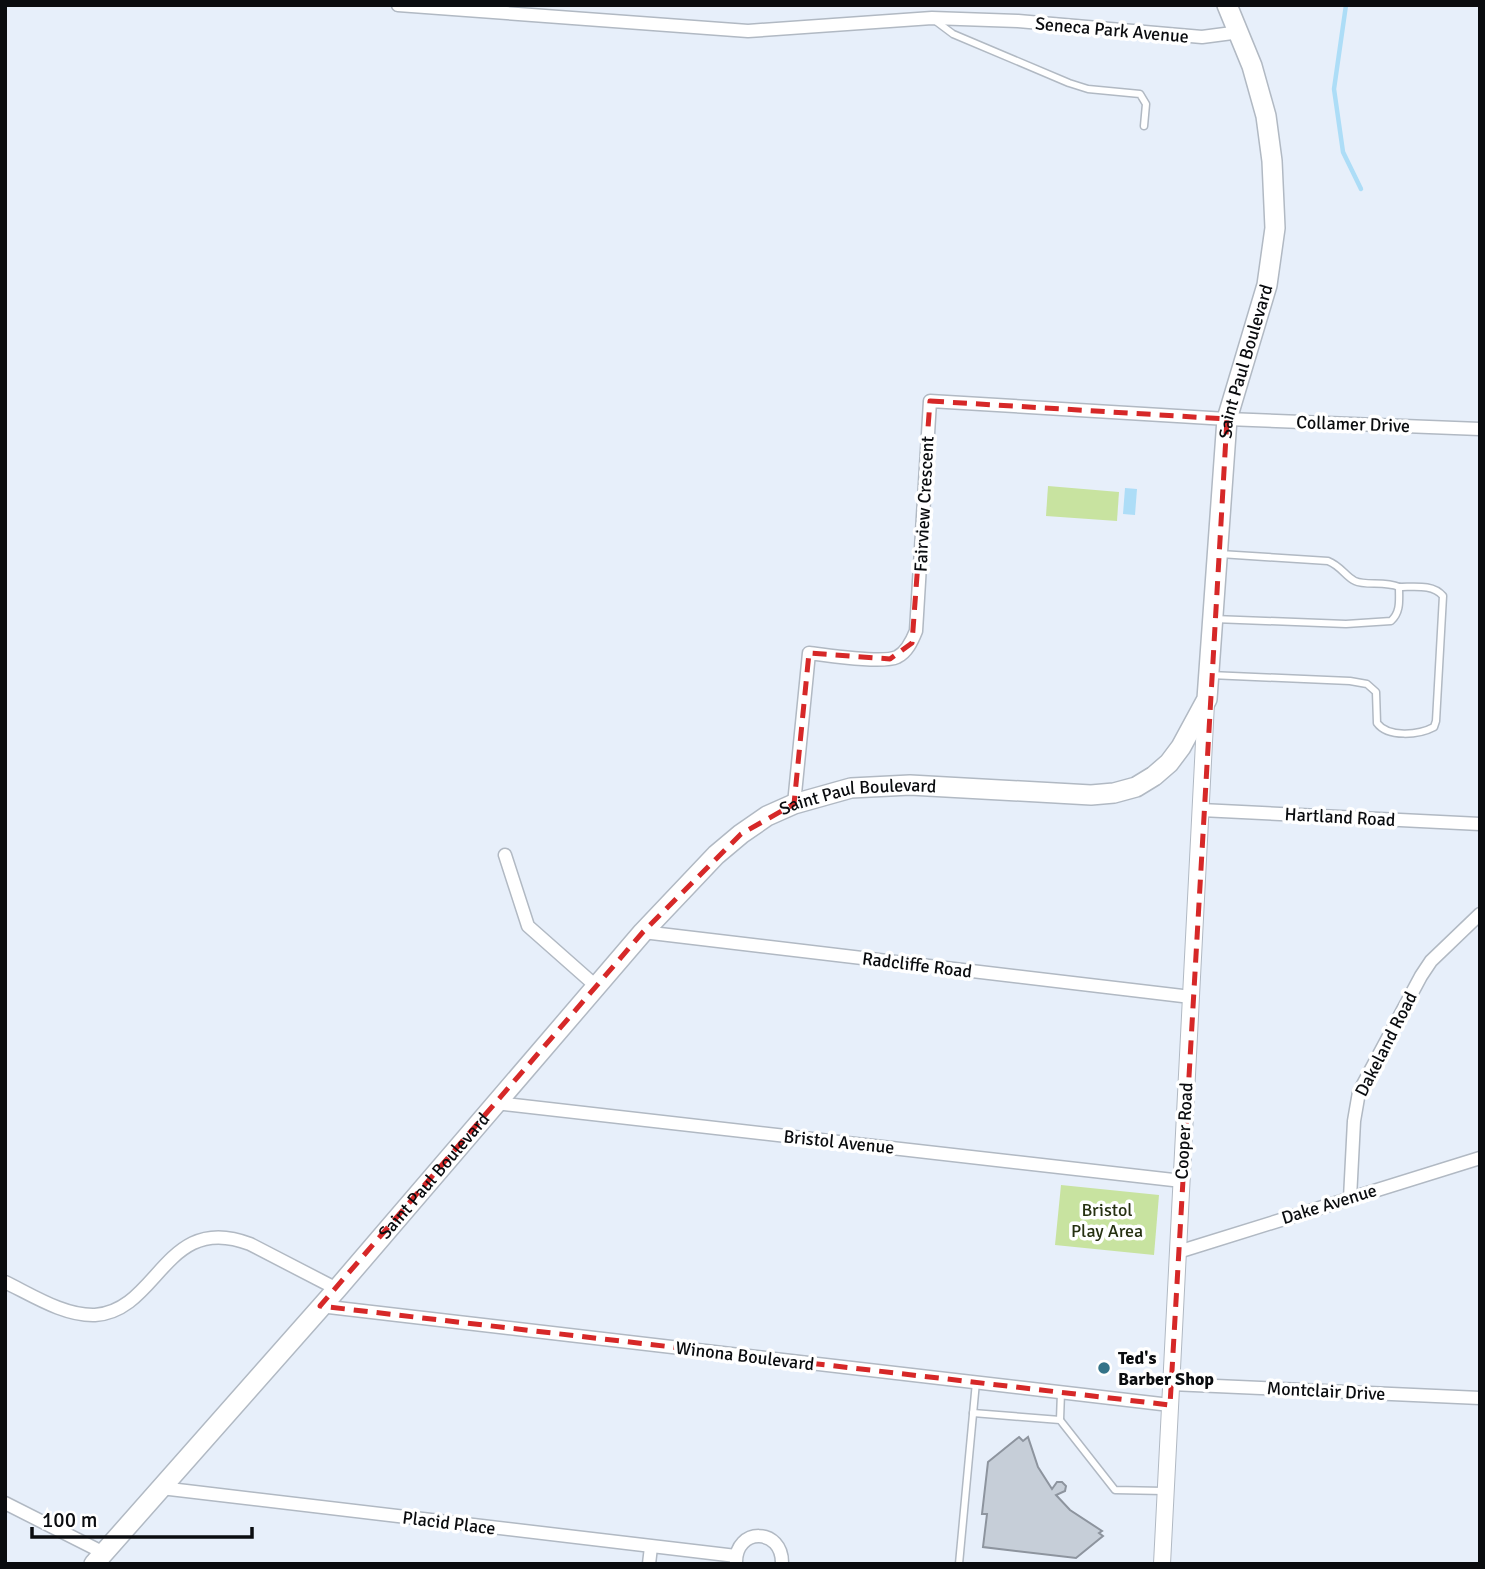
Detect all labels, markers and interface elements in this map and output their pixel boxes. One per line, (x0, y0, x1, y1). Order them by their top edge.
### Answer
street label: Seneca Park Avenue (1034, 12, 1190, 48)
street label: Saint Paul Boulevard (1215, 282, 1278, 439)
street label: Collamer Drive (1296, 411, 1410, 437)
street label: Fairview Crescent (909, 435, 939, 573)
street label: Saint Paul Boulevard (776, 774, 937, 820)
street label: Hartland Road (1284, 803, 1396, 831)
street label: Radcliffe Road (861, 947, 973, 983)
street label: Dakeland Road (1350, 988, 1422, 1100)
street label: Cooper Road (1170, 1082, 1198, 1180)
street label: Saint Paul Boulevard (374, 1108, 494, 1244)
street label: Bristol Avenue (782, 1125, 896, 1159)
street label: Dake Avenue (1279, 1179, 1379, 1229)
park label: Bristol Play Area (1071, 1199, 1143, 1242)
street label: Winona Boulevard (674, 1337, 816, 1375)
place label: Ted's Barber Shop (1118, 1347, 1214, 1390)
marker: Ted's Barber Shop (1096, 1360, 1112, 1376)
street label: Montclair Drive (1266, 1377, 1386, 1405)
scale bar (32, 1496, 252, 1540)
street label: Placid Place (401, 1506, 497, 1540)
text: 100 m (42, 1507, 97, 1533)

